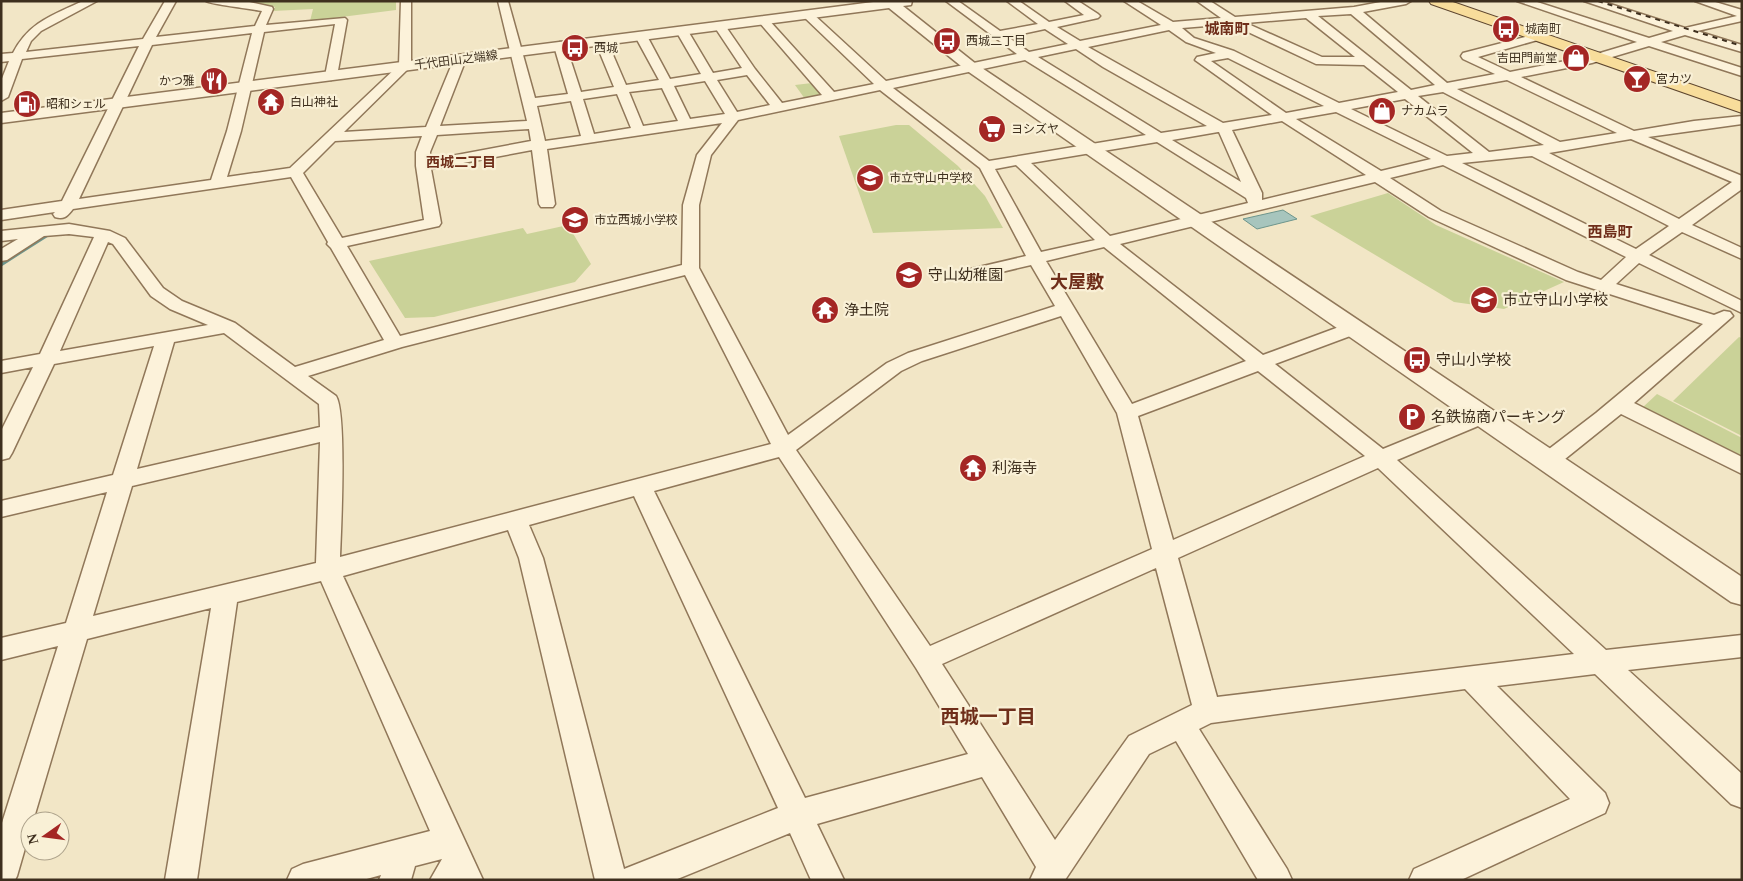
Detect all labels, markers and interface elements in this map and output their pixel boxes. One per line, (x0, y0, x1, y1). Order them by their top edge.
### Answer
bus stop icon: 城南町 (1491, 14, 1521, 44)
district label: 城南町 (1204, 20, 1250, 37)
place label: 城南町 (1525, 22, 1561, 36)
bus stop icon: 西城二丁目 (932, 26, 962, 56)
bus stop icon: 西城 (560, 33, 590, 63)
place label: 西城二丁目 (966, 34, 1026, 48)
place label: 西城 (594, 41, 618, 55)
shop icon: 吉田門前堂 (1561, 43, 1591, 73)
street label: 千代田山之端線 (413, 48, 499, 72)
place label: 吉田門前堂 (1497, 51, 1557, 65)
bar icon: 宮カツ (1622, 64, 1652, 94)
restaurant icon: かつ雅 (199, 66, 229, 96)
place label: 宮カツ (1656, 72, 1692, 86)
place label: かつ雅 (159, 74, 195, 88)
temple icon: 白山神社 (256, 87, 286, 117)
fuel station icon: 昭和シェル (12, 89, 42, 119)
place label: 白山神社 (290, 95, 338, 109)
shop icon: ナカムラ (1367, 96, 1397, 126)
place label: 昭和シェル (46, 97, 106, 111)
place label: ナカムラ (1401, 104, 1448, 118)
supermarket icon: ヨシズヤ (977, 114, 1007, 144)
place label: ヨシズヤ (1011, 122, 1059, 136)
district label: 西城二丁目 (426, 154, 496, 170)
school or university icon: 市立守山中学校 (855, 163, 885, 193)
place label: 市立守山中学校 (889, 171, 973, 185)
school or university icon: 市立西城小学校 (560, 205, 590, 235)
place label: 市立西城小学校 (594, 213, 678, 227)
district label: 西島町 (1587, 223, 1633, 240)
school or university icon: 守山幼稚園 (894, 260, 924, 290)
place label: 守山幼稚園 (928, 267, 1003, 283)
district label: 大屋敷 (1050, 272, 1104, 292)
school or university icon: 市立守山小学校 (1469, 285, 1499, 315)
place label: 市立守山小学校 (1503, 292, 1608, 308)
temple icon: 浄土院 (810, 295, 840, 325)
place label: 浄土院 (844, 302, 889, 318)
bus stop icon: 守山小学校 (1402, 345, 1432, 375)
place label: 守山小学校 (1436, 352, 1511, 368)
parking icon: 名鉄協商パーキング (1397, 402, 1427, 432)
place label: 名鉄協商パーキング (1431, 408, 1566, 425)
temple icon: 利海寺 (958, 453, 988, 483)
place label: 利海寺 (992, 460, 1037, 476)
district label: 西城一丁目 (940, 706, 1036, 727)
north arrow (20, 811, 70, 861)
text: N (24, 832, 41, 846)

